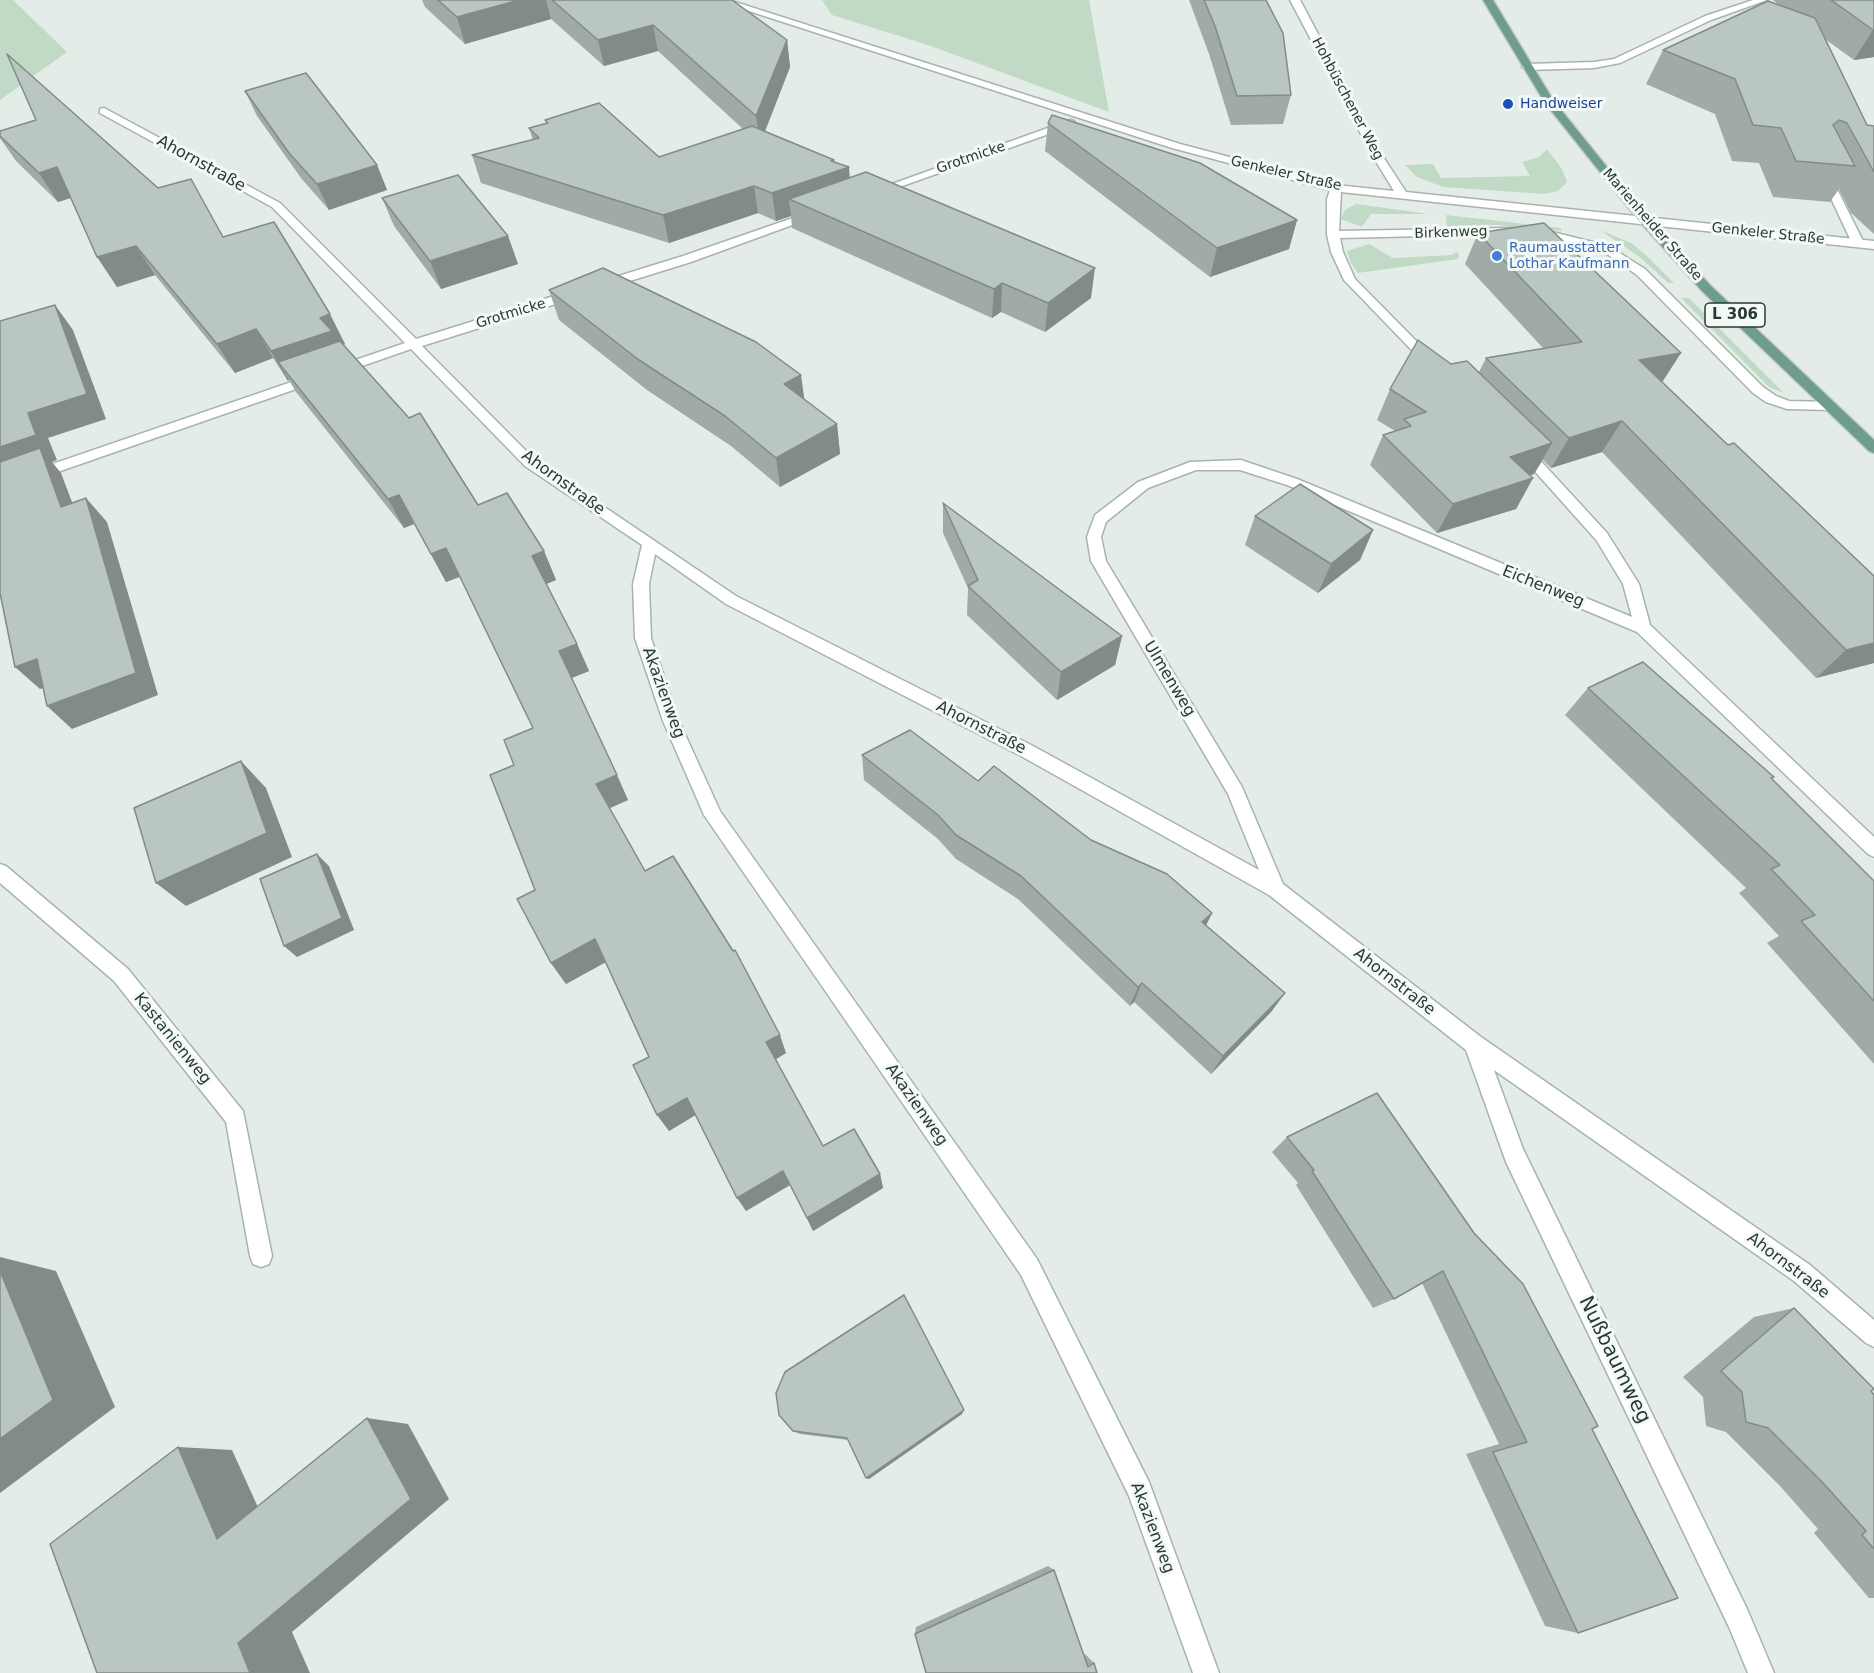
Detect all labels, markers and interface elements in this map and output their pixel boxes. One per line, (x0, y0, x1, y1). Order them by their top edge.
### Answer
street label: Hohbüschener Weg (1308, 35, 1386, 163)
place label: Handweiser (1520, 96, 1602, 112)
marker: Handweiser (1501, 97, 1515, 111)
street label: Ahornstraße (153, 132, 249, 196)
street label: Grotmicke (934, 138, 1008, 178)
street label: Genkeler Straße (1229, 153, 1343, 195)
street label: Marienheider Straße (1599, 166, 1705, 284)
street label: Genkeler Straße (1711, 220, 1825, 248)
street label: Birkenweg (1414, 223, 1488, 243)
place label: Raumausstatter Lothar Kaufmann (1509, 240, 1630, 272)
marker: Raumausstatter Lothar Kaufmann (1490, 249, 1504, 263)
street label: Grotmicke (474, 295, 548, 333)
road number: L 306 (1705, 303, 1765, 327)
street label: Ahornstraße (518, 446, 608, 520)
street label: Eichenweg (1499, 562, 1587, 612)
street label: Ulmenweg (1139, 638, 1199, 720)
street label: Akazienweg (638, 645, 688, 741)
street label: Ahornstraße (933, 697, 1029, 759)
street label: Ahornstraße (1349, 944, 1439, 1020)
street label: Kastanienweg (129, 989, 215, 1089)
street label: Akazienweg (881, 1060, 951, 1150)
street label: Ahornstraße (1743, 1229, 1833, 1303)
street label: Nußbaumweg (1573, 1292, 1655, 1428)
street label: Akazienweg (1126, 1480, 1178, 1576)

